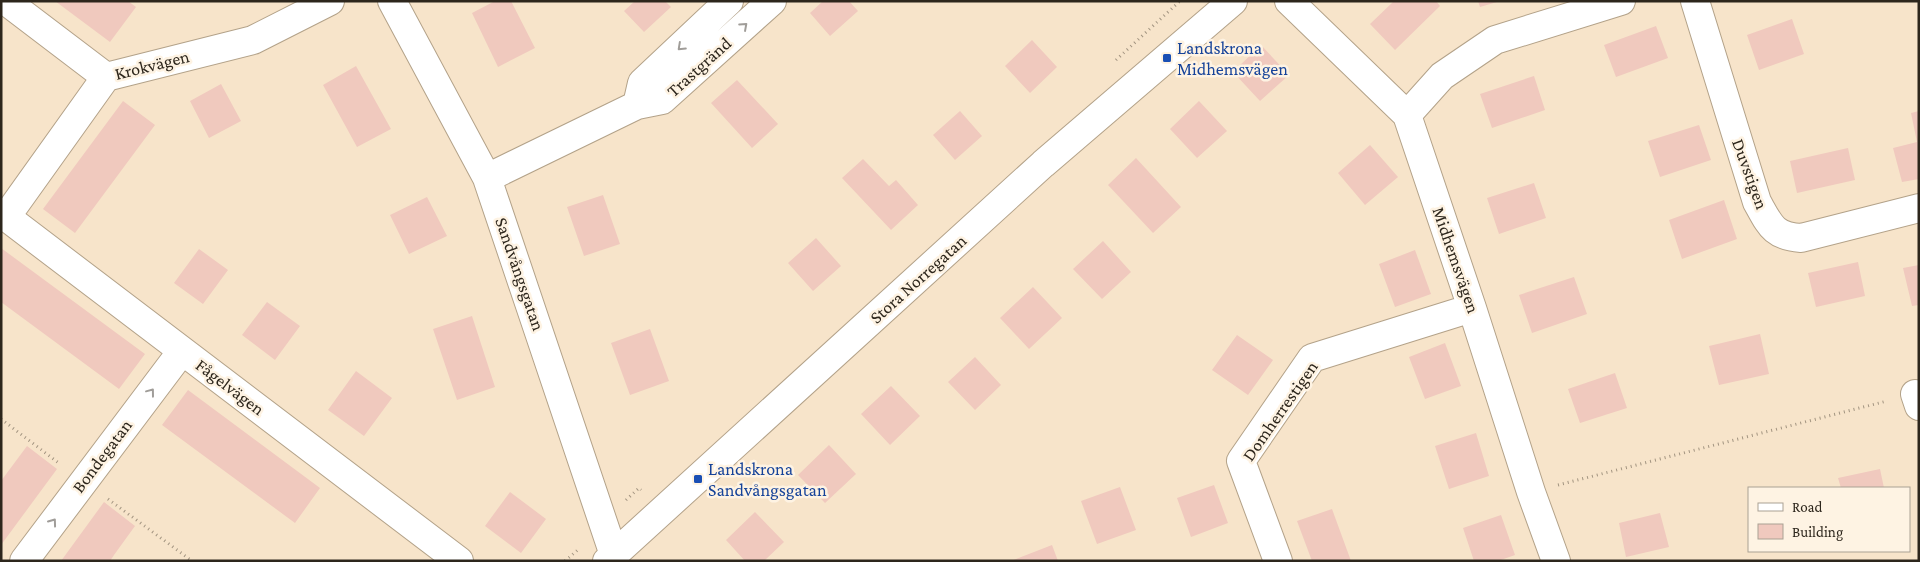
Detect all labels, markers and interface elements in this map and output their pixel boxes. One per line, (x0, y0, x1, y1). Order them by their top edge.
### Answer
one-way arrow (739, 23, 748, 32)
street label: Trastgränd (663, 33, 736, 101)
place label: Landskrona Midhemsvägen (1177, 38, 1288, 79)
one-way arrow (678, 41, 687, 50)
street label: Krokvägen (113, 46, 192, 84)
marker: Landskrona Midhemsvägen (1161, 52, 1173, 64)
street label: Duvstigen (1728, 136, 1772, 212)
street label: Midhemsvägen (1428, 204, 1484, 316)
street label: Sandvångsgatan (491, 215, 549, 334)
street label: Stora Norregatan (866, 230, 971, 327)
street label: Fågelvägen (192, 355, 269, 419)
street label: Domherrestigen (1238, 357, 1322, 465)
one-way arrow (145, 389, 153, 398)
street label: Bondegatan (68, 415, 136, 497)
place label: Landskrona Sandvångsgatan (708, 459, 827, 500)
marker: Landskrona Sandvångsgatan (692, 473, 704, 485)
legend (1748, 487, 1910, 552)
text: Road (1792, 499, 1823, 515)
one-way arrow (46, 518, 56, 527)
text: Building (1792, 524, 1843, 541)

